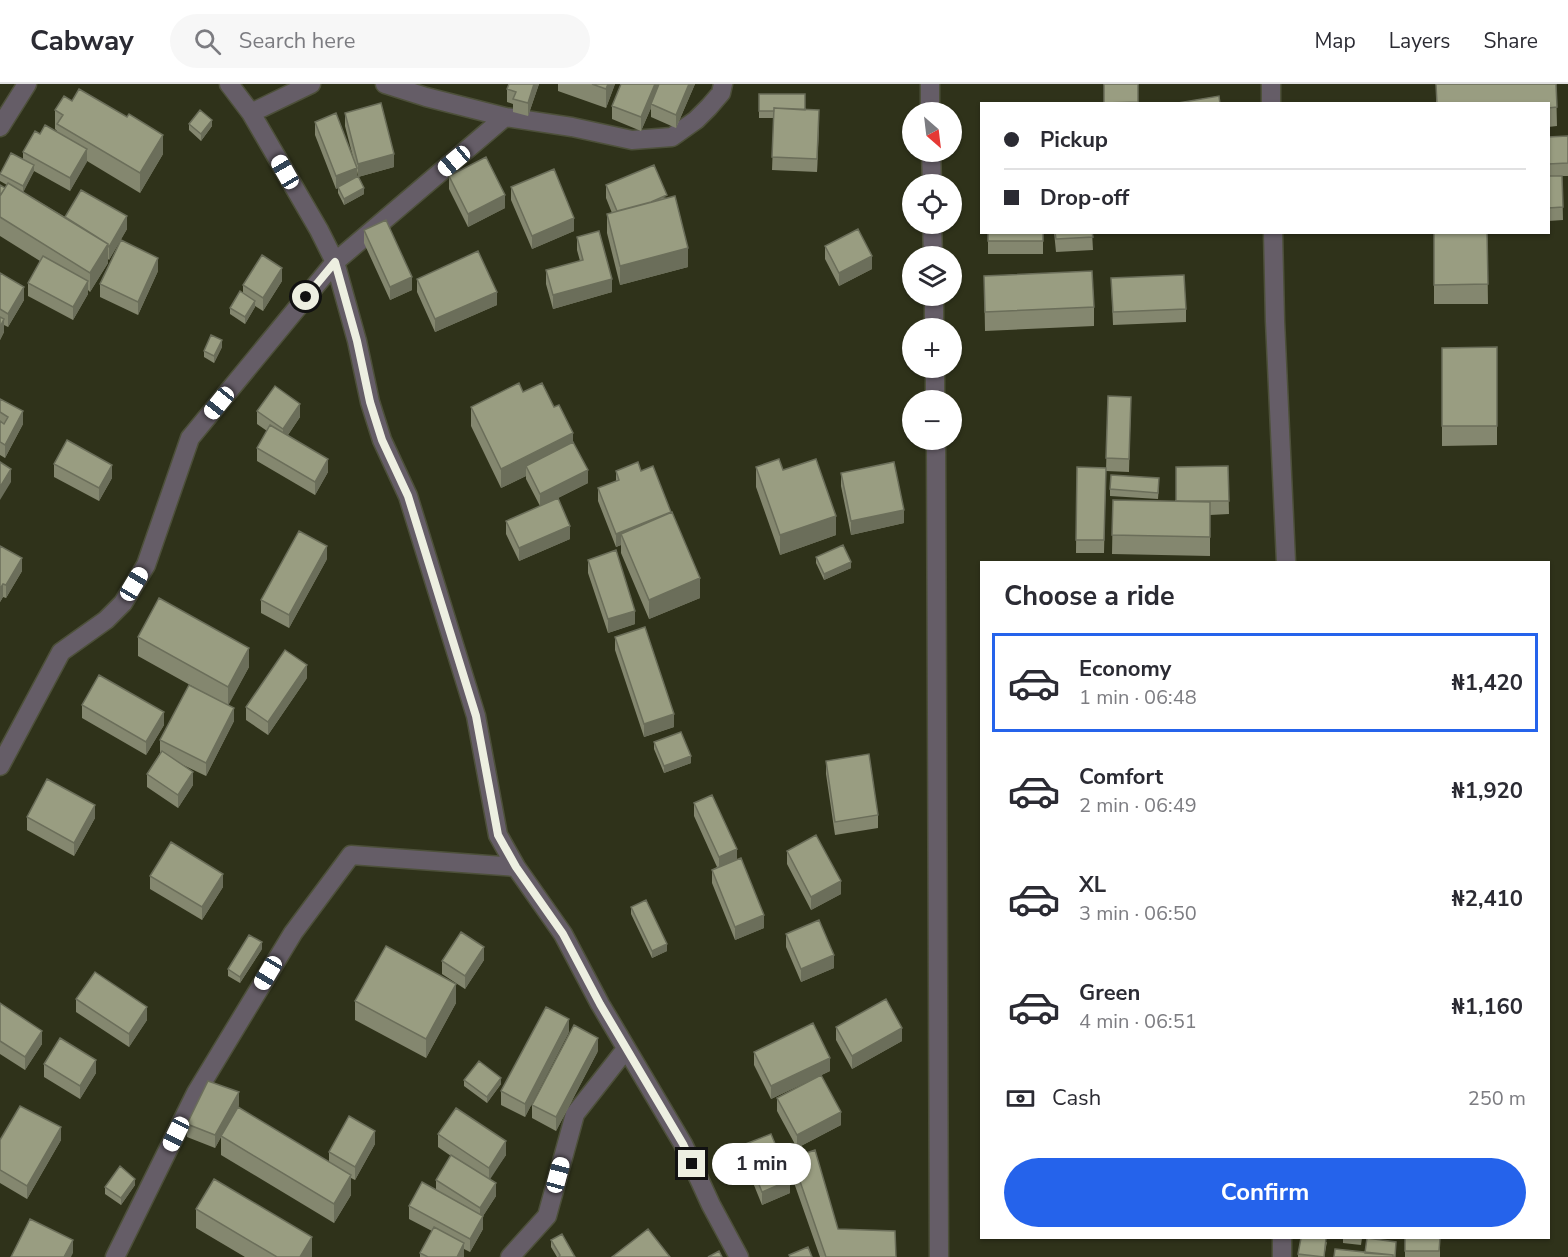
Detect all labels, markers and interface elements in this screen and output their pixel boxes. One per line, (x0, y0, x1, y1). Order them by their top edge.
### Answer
search box (170, 14, 590, 68)
text: Cabway (30, 22, 134, 60)
icon: search (191, 25, 224, 58)
text: Search here (239, 26, 355, 56)
text: Map (1314, 27, 1356, 55)
text: Layers (1389, 27, 1450, 55)
text: Share (1483, 27, 1538, 55)
north arrow (902, 102, 962, 162)
map controls (902, 102, 962, 450)
text: Pickup (1040, 125, 1108, 155)
car (434, 143, 474, 179)
car (268, 152, 302, 192)
button: locate (902, 174, 962, 234)
text: Drop-off (1040, 183, 1129, 213)
button: layers (902, 246, 962, 306)
route start (292, 283, 319, 310)
button: + (902, 318, 962, 378)
car (201, 383, 237, 423)
button: − (902, 390, 962, 450)
car (117, 564, 151, 604)
text: Choose a ride (1004, 578, 1175, 615)
text: Economy (1079, 654, 1171, 684)
icon: car (1007, 656, 1061, 710)
text: ₦1,420 (1452, 668, 1523, 698)
text: 1 min · 06:48 (1079, 684, 1197, 711)
text: Comfort (1079, 762, 1163, 792)
icon: car (1007, 764, 1061, 818)
text: ₦1,920 (1452, 776, 1523, 806)
text: 2 min · 06:49 (1079, 792, 1197, 819)
text: XL (1079, 870, 1106, 900)
icon: car (1007, 872, 1061, 926)
text: ₦2,410 (1452, 884, 1523, 914)
text: 3 min · 06:50 (1079, 900, 1197, 927)
car (251, 953, 285, 993)
text: Green (1079, 978, 1140, 1008)
icon: car (1007, 980, 1061, 1034)
text: ₦1,160 (1452, 992, 1523, 1022)
text: 4 min · 06:51 (1079, 1008, 1197, 1035)
icon: cash (1004, 1082, 1037, 1115)
text: Cash (1052, 1083, 1101, 1113)
text: 250 m (1468, 1085, 1526, 1112)
car (160, 1114, 192, 1154)
callout: 1 min (713, 1143, 812, 1185)
route end (678, 1150, 705, 1177)
text: 1 min (736, 1150, 787, 1177)
car (545, 1155, 571, 1195)
button: Confirm (1004, 1158, 1526, 1227)

